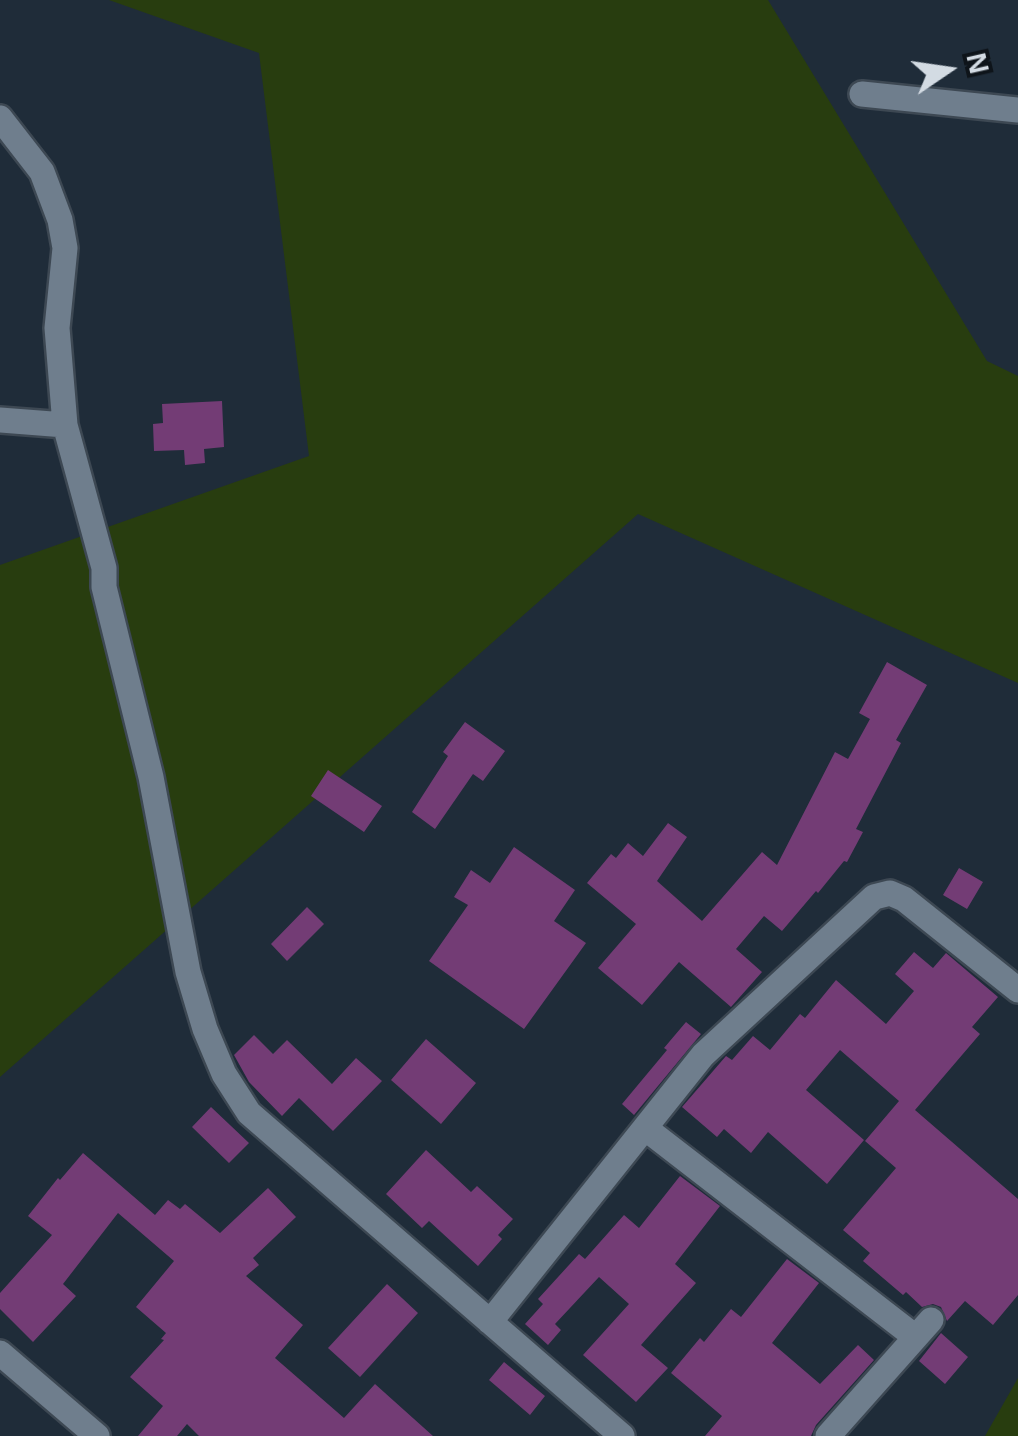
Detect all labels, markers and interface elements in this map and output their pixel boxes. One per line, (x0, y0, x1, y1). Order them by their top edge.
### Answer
north arrow (898, 20, 998, 120)
text: N (960, 50, 995, 76)

